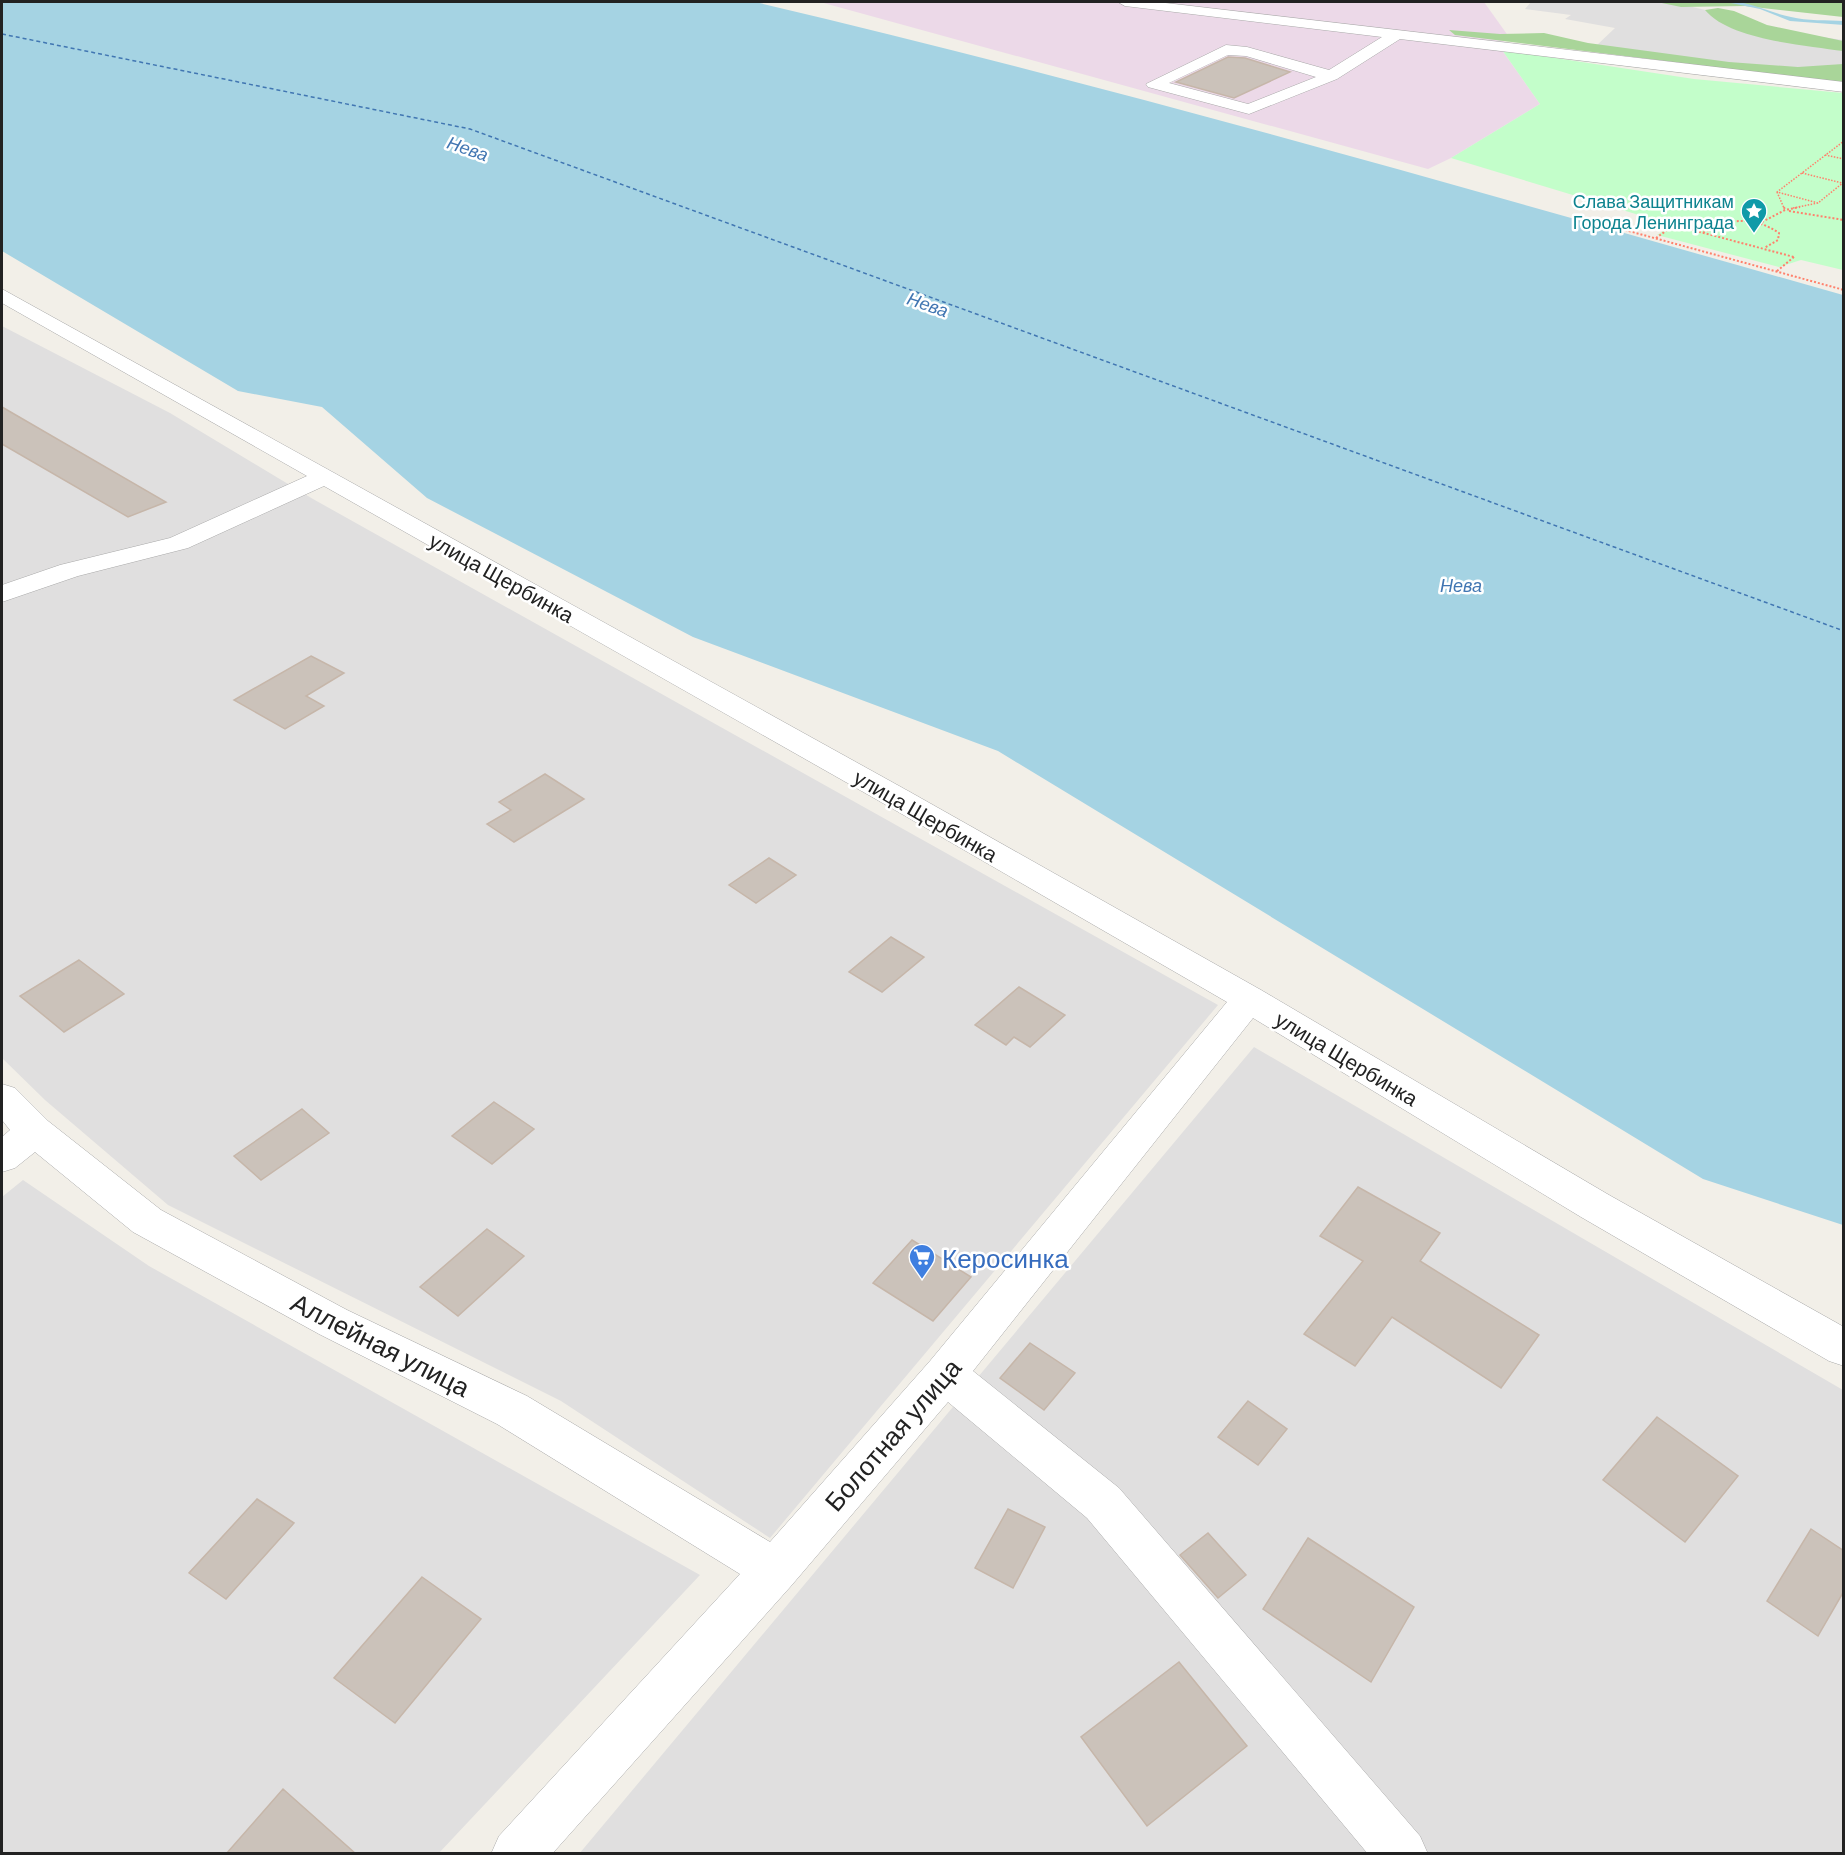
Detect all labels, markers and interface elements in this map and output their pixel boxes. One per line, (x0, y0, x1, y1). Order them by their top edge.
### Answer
water label: Нева (445, 131, 491, 165)
place label: Слава Защитникам Города Ленинграда (1573, 190, 1735, 233)
place icon: Слава Защитникам Города Ленинграда (1739, 196, 1769, 234)
water label: Нева (905, 287, 951, 321)
street label: улица Щербинка (425, 527, 579, 627)
water label: Нева (1440, 574, 1482, 596)
street label: улица Щербинка (850, 764, 1003, 866)
street label: улица Щербинка (1271, 1006, 1423, 1111)
supermarket icon: Керосинка (907, 1242, 937, 1280)
place label: Керосинка (942, 1242, 1069, 1273)
street label: Аллейная улица (287, 1286, 476, 1403)
street label: Болотная улица (817, 1351, 967, 1517)

